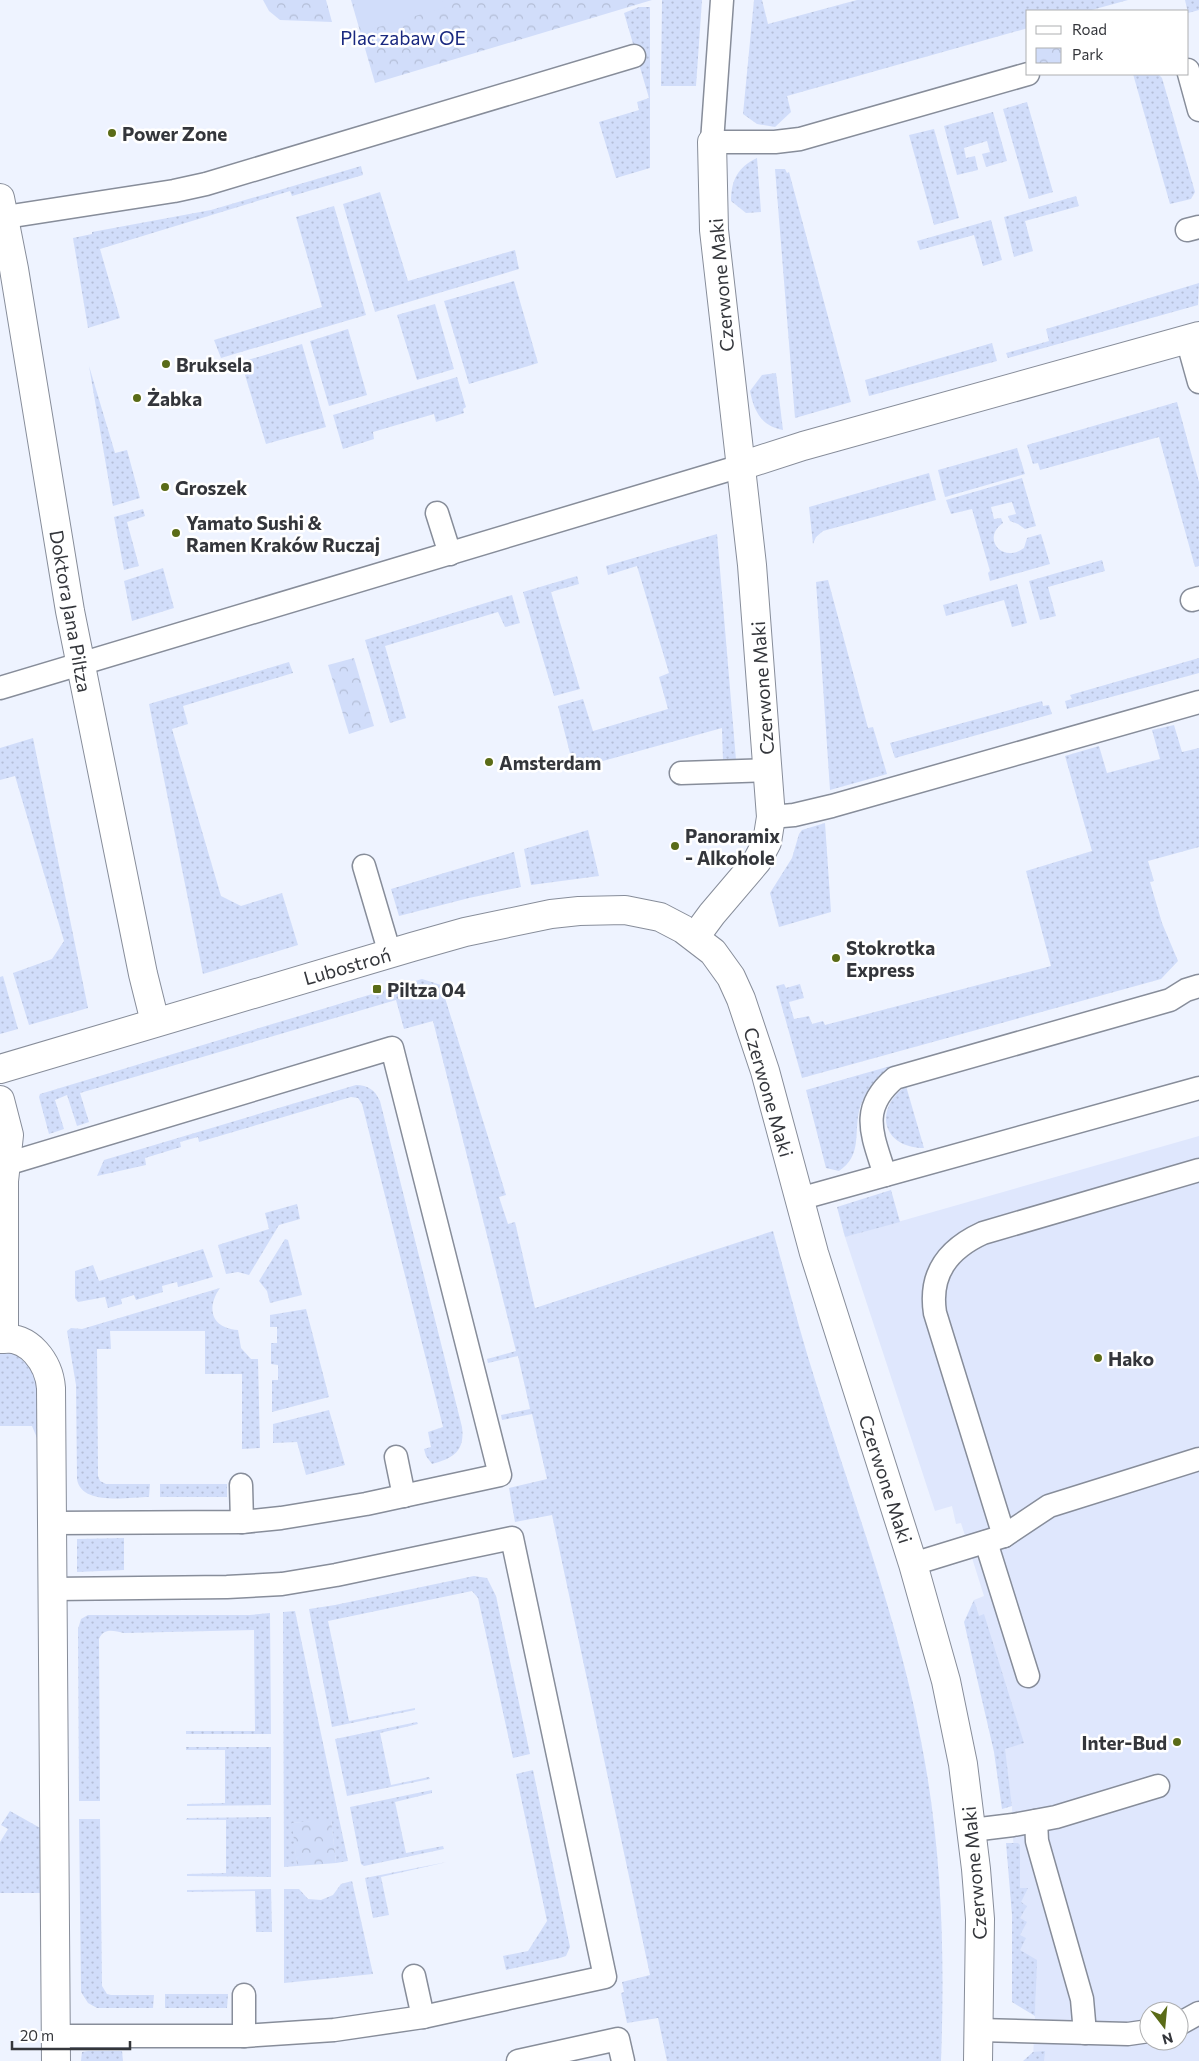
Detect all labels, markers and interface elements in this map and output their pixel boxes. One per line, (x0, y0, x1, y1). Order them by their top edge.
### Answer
legend (1026, 10, 1189, 75)
text: Road (1072, 20, 1107, 38)
park label: Plac zabaw OE (340, 26, 466, 49)
text: Park (1072, 45, 1103, 63)
place label: Power Zone (122, 122, 227, 145)
marker: Power Zone (106, 127, 118, 139)
street label: Czerwone Maki (704, 217, 738, 353)
place label: Bruksela (176, 353, 252, 376)
marker: Bruksela (160, 358, 172, 370)
place label: Żabka (147, 387, 202, 410)
marker: Żabka (131, 392, 143, 404)
place label: Groszek (175, 476, 247, 499)
marker: Groszek (159, 481, 171, 493)
place label: Yamato Sushi & Ramen Kraków Ruczaj (186, 511, 380, 556)
marker: Yamato Sushi & Ramen Kraków Ruczaj (170, 527, 182, 539)
street label: Doktora Jana Piltza (45, 528, 97, 694)
street label: Czerwone Maki (746, 620, 778, 756)
place label: Amsterdam (499, 751, 601, 774)
marker: Amsterdam (483, 756, 495, 768)
place label: Panoramix - Alkohole (685, 824, 780, 869)
marker: Panoramix - Alkohole (669, 840, 681, 852)
place label: Stokrotka Express (846, 936, 935, 981)
street label: Lubostroń (301, 943, 393, 989)
marker: Stokrotka Express (830, 952, 842, 964)
place label: Piltza 04 (387, 978, 466, 1001)
marker: Piltza 04 (371, 983, 383, 995)
street label: Czerwone Maki (739, 1024, 799, 1160)
place label: Hako (1108, 1347, 1154, 1370)
marker: Hako (1092, 1352, 1104, 1364)
street label: Czerwone Maki (854, 1412, 918, 1546)
place label: Inter-Bud (1082, 1731, 1167, 1754)
marker: Inter-Bud (1171, 1736, 1183, 1748)
street label: Czerwone Maki (957, 1805, 991, 1941)
north arrow (1139, 2001, 1189, 2051)
scale bar (12, 2018, 130, 2050)
text: 20 m (20, 2026, 54, 2044)
text: N (1160, 2029, 1175, 2049)

